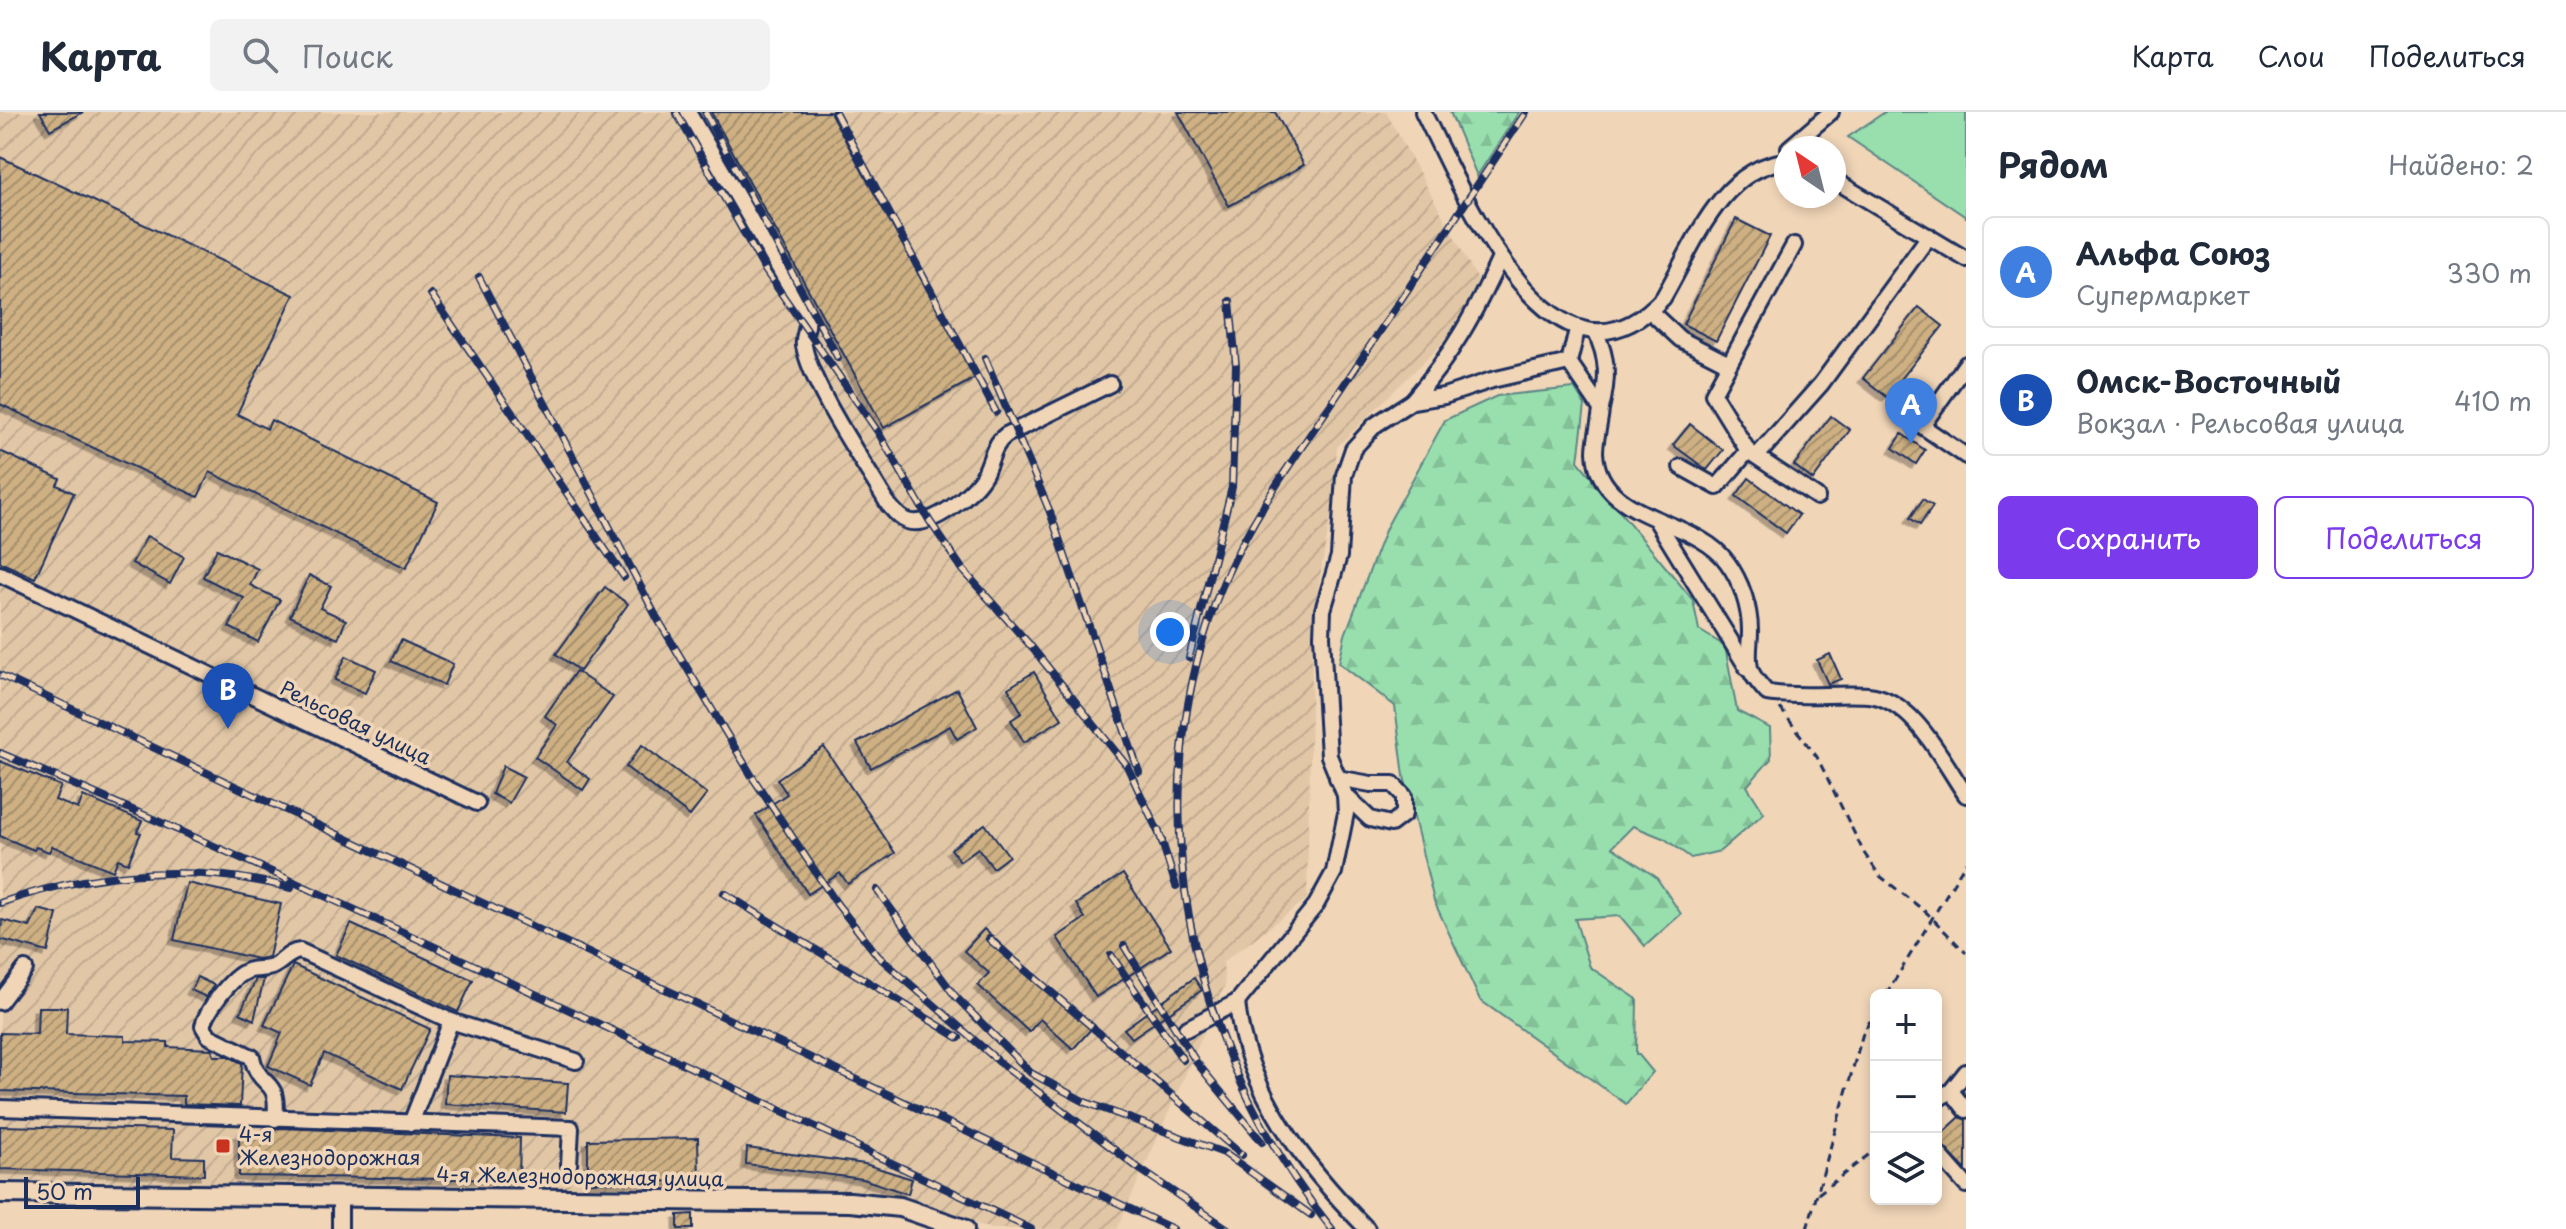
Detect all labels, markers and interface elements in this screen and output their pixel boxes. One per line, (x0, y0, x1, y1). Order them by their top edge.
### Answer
search box (210, 19, 770, 91)
text: Карта (40, 27, 162, 84)
icon: search (238, 33, 282, 77)
text: Поиск (302, 33, 393, 78)
text: Карта (2131, 34, 2214, 77)
text: Слои (2258, 34, 2325, 77)
text: Поделиться (2369, 34, 2526, 77)
north arrow (1774, 136, 1846, 208)
text: Рядом (1998, 138, 2109, 190)
text: Найдено: 2 (2388, 145, 2534, 184)
text: Альфа Союз (2076, 230, 2271, 275)
text: A (2016, 253, 2036, 292)
text: 330 m (2447, 253, 2532, 292)
text: Супермаркет (2076, 275, 2250, 314)
text: Омск-Восточный (2076, 358, 2342, 403)
pin: A (1885, 378, 1937, 444)
text: B (2017, 381, 2035, 420)
text: 410 m (2454, 381, 2532, 420)
text: Вокзал · Рельсовая улица (2076, 403, 2404, 442)
button: Сохранить (1998, 496, 2258, 579)
button: Поделиться (2274, 496, 2534, 579)
your location (1150, 612, 1190, 652)
pin: B (202, 663, 254, 729)
street label: Рельсовая улица (275, 672, 437, 772)
map controls (1870, 989, 1942, 1205)
button: + (1870, 989, 1942, 1061)
button: − (1870, 1061, 1942, 1133)
place label: 4-я Железнодорожная (239, 1119, 421, 1172)
button: layers (1870, 1133, 1942, 1205)
marker: 4-я Железнодорожная (214, 1137, 232, 1155)
street label: 4-я Железнодорожная улица (436, 1158, 724, 1194)
scale bar (24, 1173, 140, 1209)
text: 50 m (36, 1174, 93, 1207)

